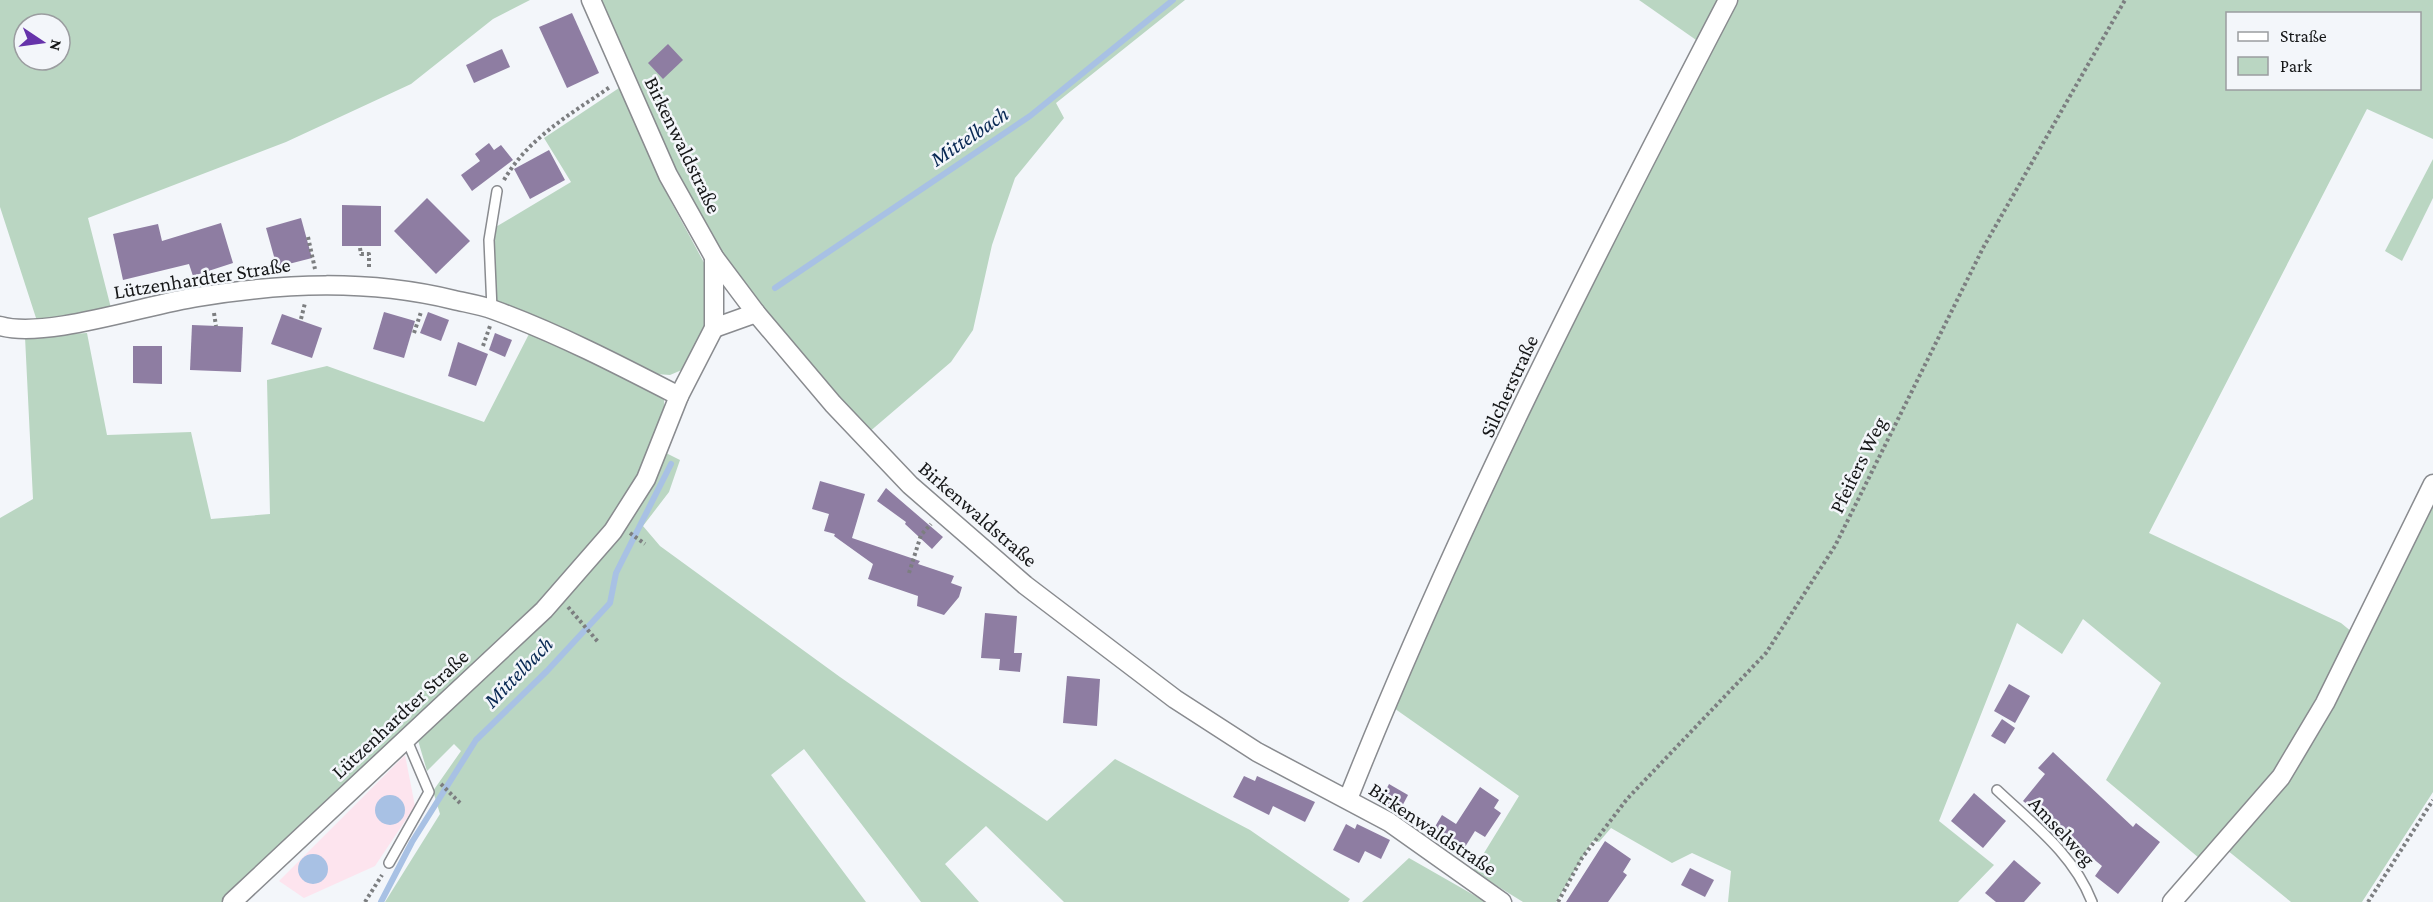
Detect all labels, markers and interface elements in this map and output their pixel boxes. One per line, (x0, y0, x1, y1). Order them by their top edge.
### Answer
north arrow (12, 12, 72, 72)
legend (2226, 12, 2421, 90)
text: Straße (2280, 26, 2327, 46)
text: N (47, 38, 66, 53)
text: Park (2280, 56, 2312, 76)
street label: Birkenwaldstraße (640, 73, 726, 217)
water label: Mittelbach (924, 101, 1013, 172)
street label: Lützenhardter Straße (112, 252, 292, 304)
street label: Silcherstraße (1475, 331, 1543, 441)
street label: Pfeifers Weg (1824, 413, 1892, 517)
street label: Birkenwaldstraße (914, 456, 1042, 572)
water label: Mittelbach (477, 631, 558, 714)
street label: Lützenhardter Straße (326, 644, 474, 784)
street label: Birkenwaldstraße (1364, 777, 1502, 881)
street label: Amselweg (2024, 791, 2100, 871)

